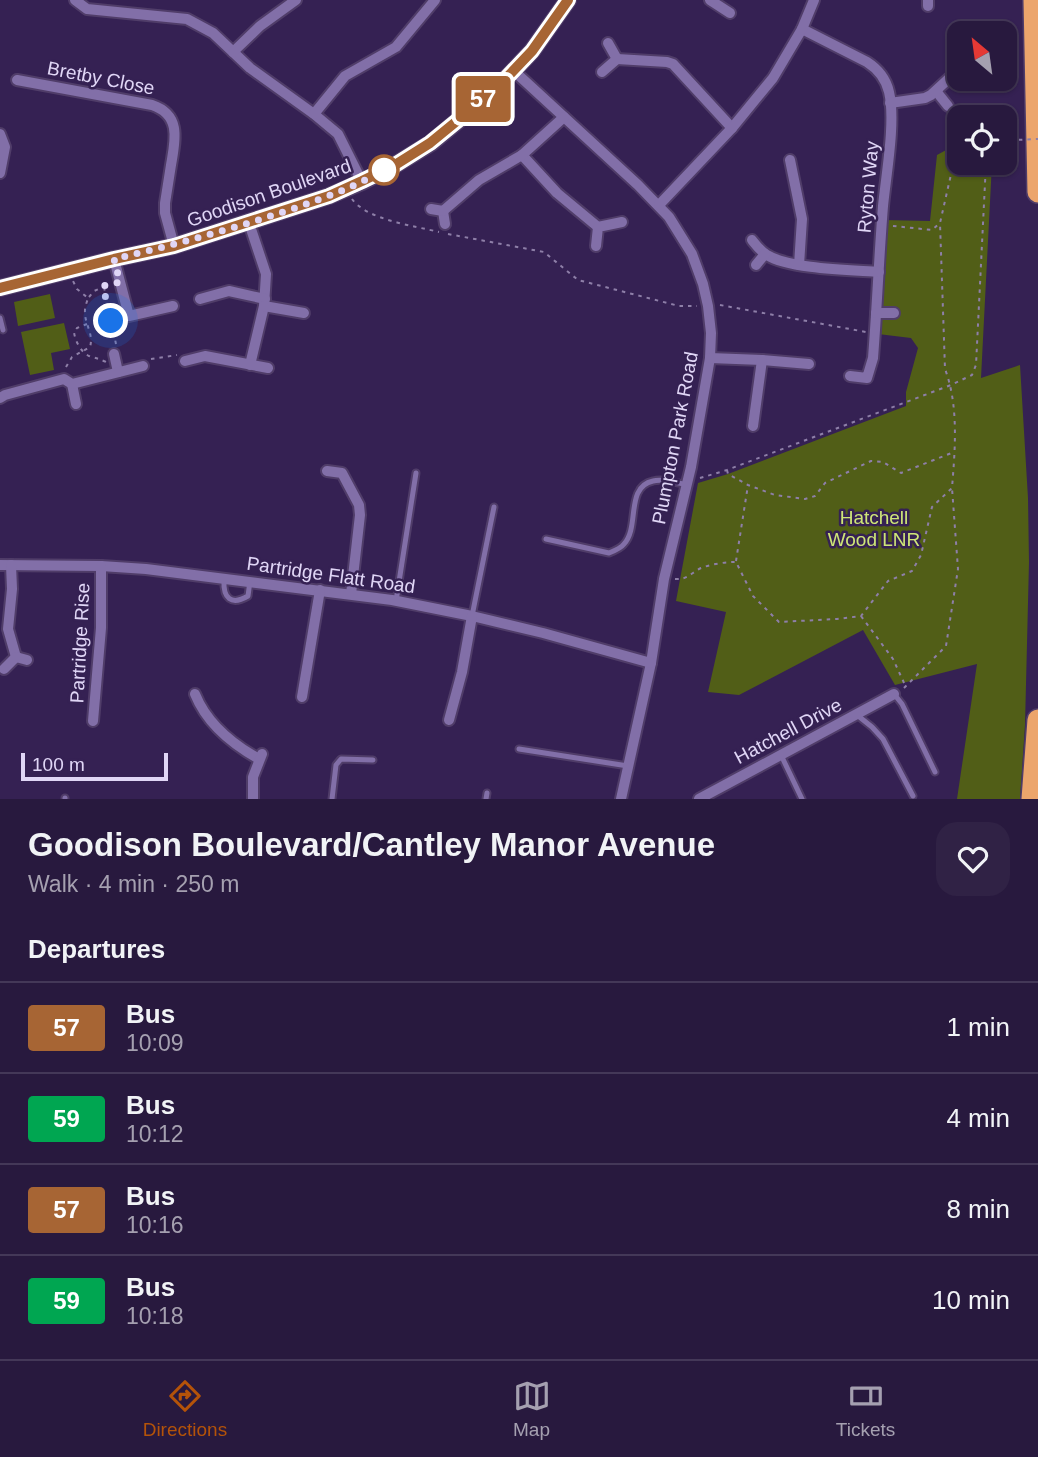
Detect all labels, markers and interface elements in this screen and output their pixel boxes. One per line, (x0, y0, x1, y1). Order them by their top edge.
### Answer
north arrow (947, 21, 1017, 91)
map controls (947, 21, 1017, 175)
street label: Bretby Close (46, 57, 156, 99)
line badge: 57 (452, 76, 514, 122)
text: 57 (470, 85, 496, 112)
button: locate (947, 105, 1017, 175)
street label: Ryton Way (854, 140, 883, 234)
street label: Goodison Boulevard (184, 155, 354, 231)
unlabelled marker (369, 155, 399, 185)
your location (93, 303, 128, 338)
street label: Plumpton Park Road (648, 350, 702, 526)
park label: Hatchell Wood LNR (828, 507, 920, 550)
street label: Partridge Flatt Road (245, 553, 417, 597)
street label: Partridge Rise (66, 582, 94, 704)
street label: Hatchell Drive (731, 694, 845, 768)
scale bar (21, 750, 168, 782)
text: 100 m (32, 754, 85, 775)
button: heart (936, 822, 1010, 896)
text: Goodison Boulevard/Cantley Manor Avenue (28, 826, 715, 863)
text: Walk · 4 min · 250 m (28, 871, 239, 897)
text: Departures (28, 934, 165, 964)
text: Bus (126, 999, 175, 1029)
text: 1 min (946, 1012, 1010, 1042)
text: 57 (53, 1014, 80, 1041)
text: 10:09 (126, 1030, 184, 1056)
text: Bus (126, 1090, 175, 1120)
text: 4 min (946, 1103, 1010, 1133)
text: 59 (53, 1105, 80, 1132)
text: 10:12 (126, 1121, 184, 1147)
text: Bus (126, 1181, 175, 1211)
text: 8 min (946, 1194, 1010, 1224)
text: 57 (53, 1196, 80, 1223)
text: 10:16 (126, 1212, 184, 1238)
text: Bus (126, 1272, 175, 1302)
text: 10 min (932, 1285, 1010, 1315)
text: 59 (53, 1287, 80, 1314)
text: 10:18 (126, 1303, 184, 1329)
tab: Directions (143, 1377, 227, 1441)
tab: Map (513, 1377, 551, 1441)
tab: Tickets (836, 1377, 895, 1441)

